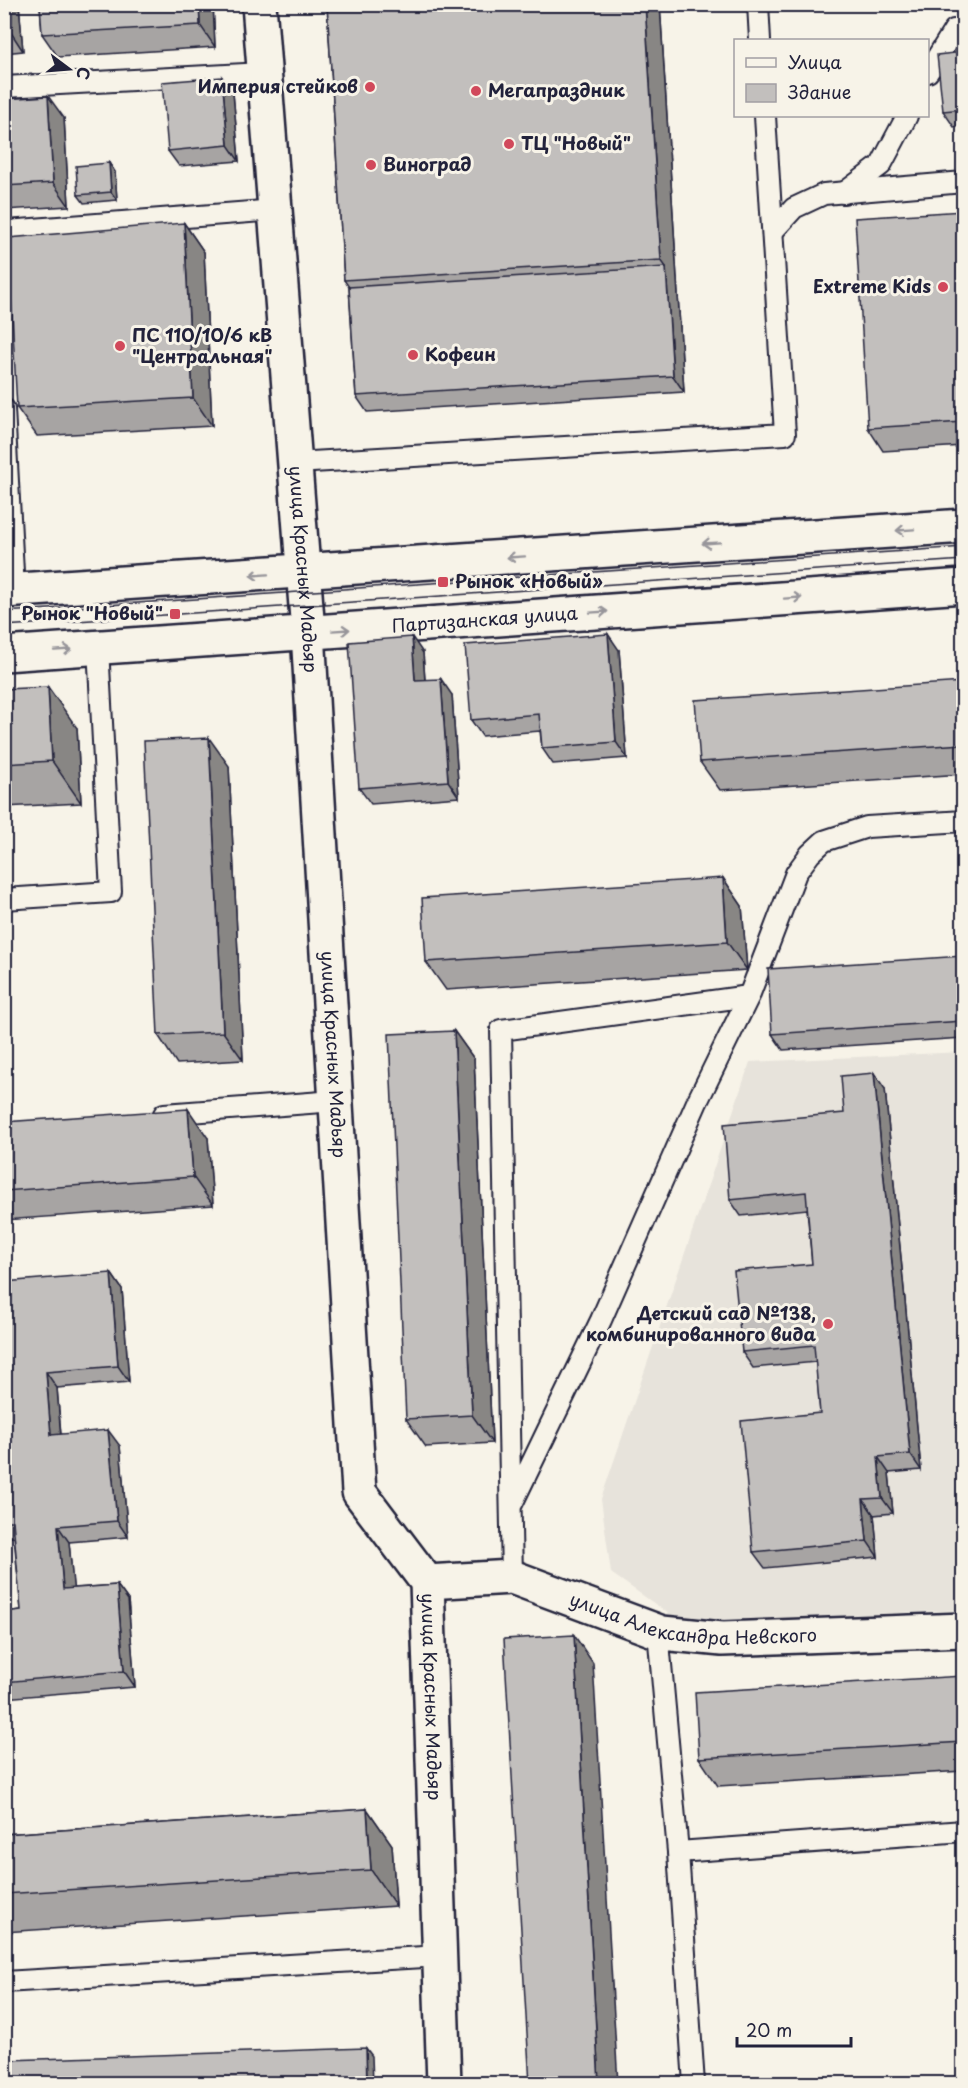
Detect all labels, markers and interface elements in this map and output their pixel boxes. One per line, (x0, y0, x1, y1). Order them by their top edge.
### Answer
north arrow (39, 39, 99, 99)
legend (734, 39, 929, 117)
text: Улица (788, 48, 842, 75)
text: С (71, 64, 98, 83)
place label: Империя стейков (198, 72, 358, 99)
place label: Мегапраздник (488, 76, 625, 103)
text: Здание (788, 78, 851, 105)
marker: Империя стейков (363, 80, 377, 94)
marker: Мегапраздник (469, 84, 483, 98)
place label: ТЦ "Новый" (521, 129, 631, 156)
marker: ТЦ "Новый" (502, 137, 516, 151)
place label: Виноград (383, 150, 472, 177)
marker: Виноград (364, 158, 378, 172)
place label: Extreme Kids (813, 272, 931, 299)
marker: Extreme Kids (936, 280, 950, 294)
place label: ПС 110/10/6 кВ "Центральная" (132, 321, 273, 369)
marker: ПС 110/10/6 кВ "Центральная" (113, 339, 127, 353)
place label: Кофеин (425, 340, 496, 367)
marker: Кофеин (406, 348, 420, 362)
street label: улица Красных Мадьяр (283, 465, 325, 673)
one-way arrow (896, 525, 916, 536)
one-way arrow (701, 538, 721, 549)
one-way arrow (507, 552, 527, 563)
place label: Рынок «Новый» (455, 567, 603, 594)
one-way arrow (249, 569, 269, 580)
marker: Рынок «Новый» (436, 575, 450, 589)
one-way arrow (783, 593, 803, 604)
street label: Партизанская улица (391, 598, 579, 638)
place label: Рынок "Новый" (21, 599, 163, 626)
one-way arrow (588, 606, 608, 617)
marker: Рынок "Новый" (168, 607, 182, 621)
one-way arrow (331, 624, 351, 635)
one-way arrow (52, 644, 72, 655)
street label: улица Красных Мадьяр (315, 950, 354, 1159)
place label: Детский сад №138, комбинированного вида (586, 1299, 816, 1347)
marker: Детский сад №138, комбинированного вида (821, 1317, 835, 1331)
street label: улица Александра Невского (566, 1585, 817, 1651)
street label: улица Красных Мадьяр (415, 1593, 449, 1801)
scale bar (737, 2010, 851, 2048)
text: 20 m (746, 2016, 792, 2043)

